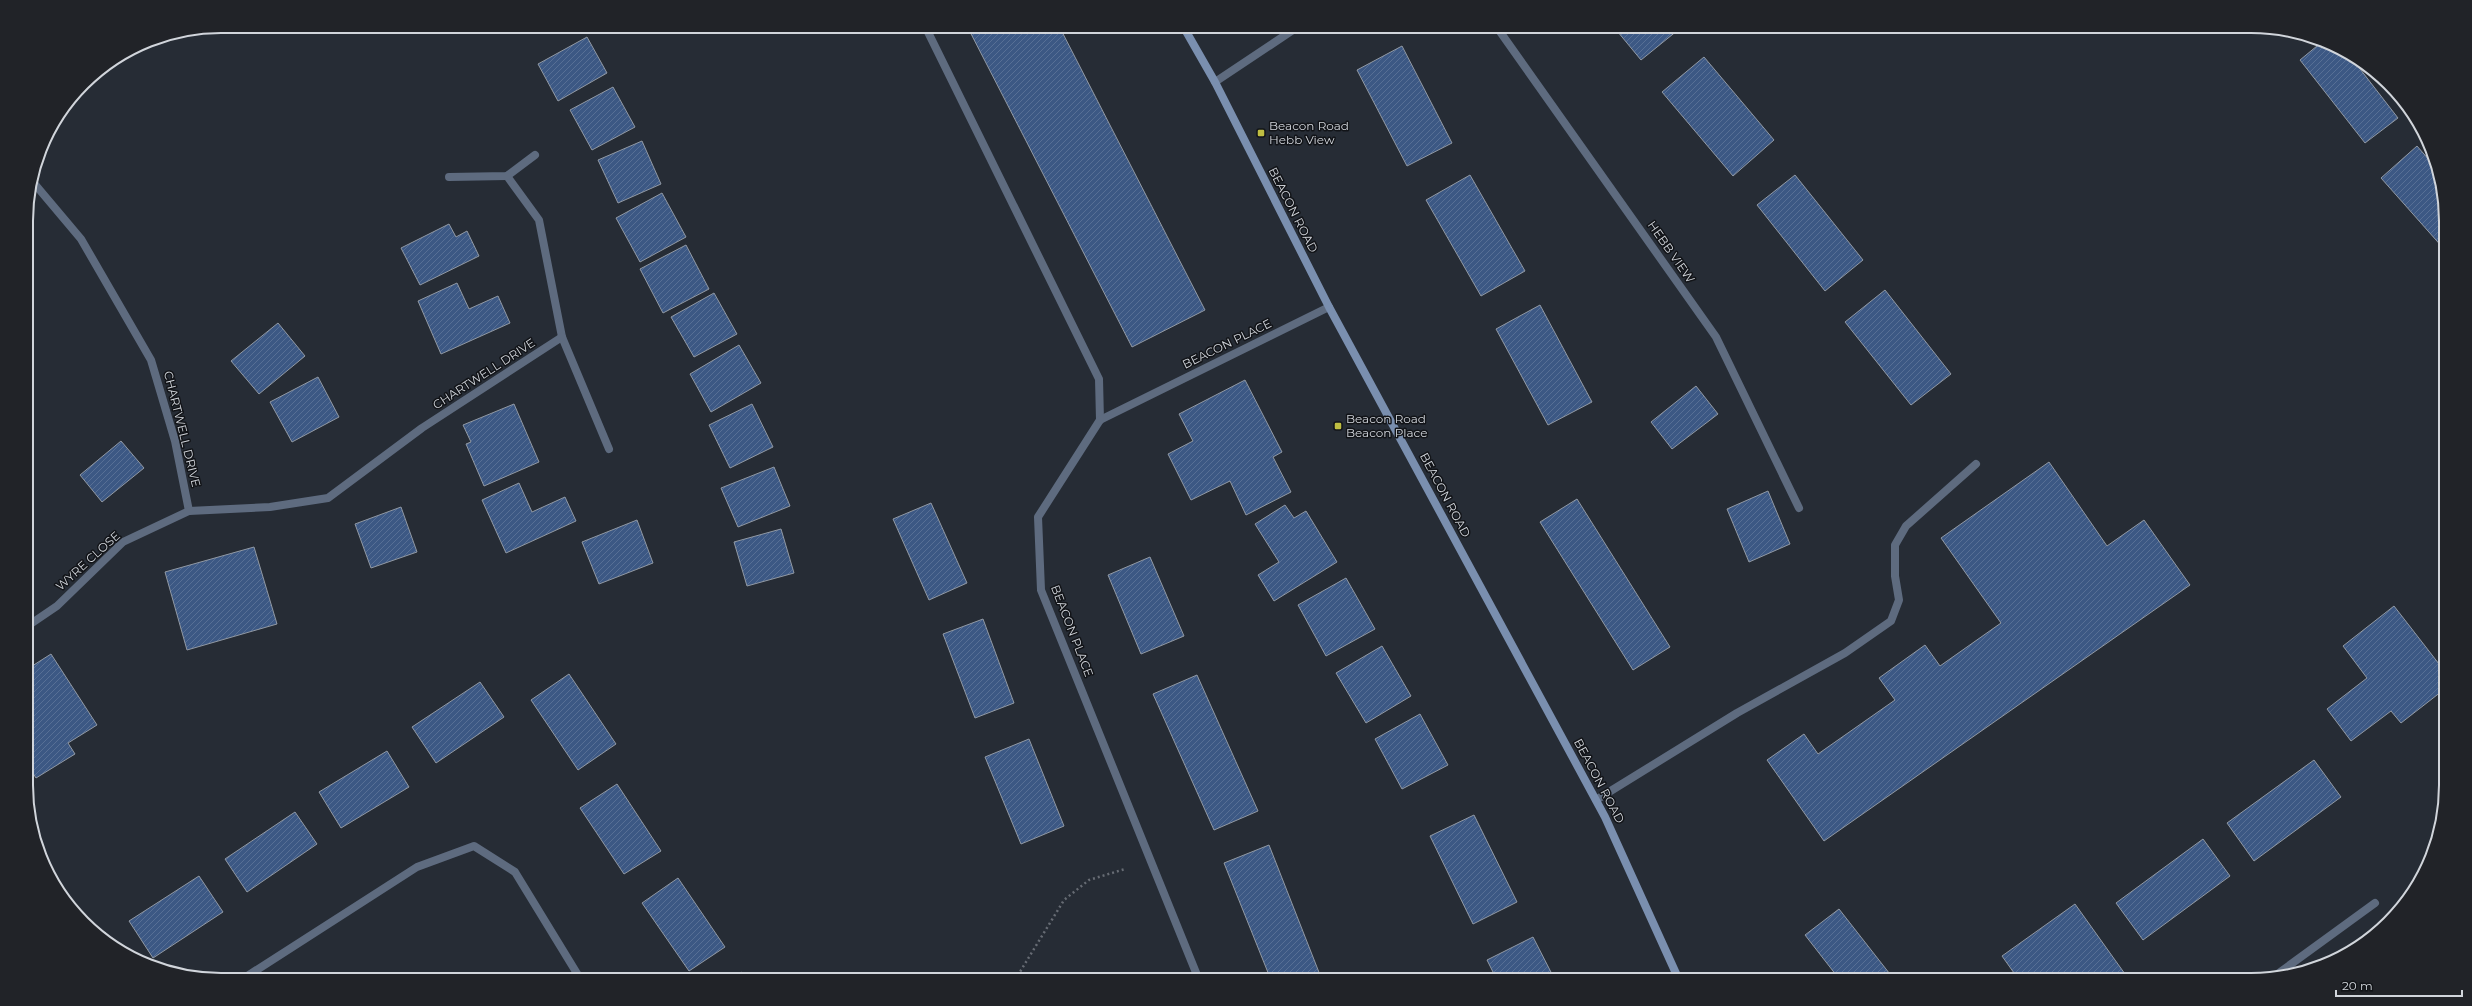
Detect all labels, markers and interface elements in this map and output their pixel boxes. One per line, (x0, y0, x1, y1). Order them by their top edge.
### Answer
place label: Beacon Road Hebb View (1269, 118, 1349, 147)
marker: Beacon Road Hebb View (1256, 128, 1266, 138)
street label: BEACON ROAD (1265, 165, 1321, 255)
street label: HEBB VIEW (1645, 218, 1698, 286)
street label: BEACON PLACE (1180, 316, 1274, 372)
street label: CHARTWELL DRIVE (430, 335, 538, 412)
street label: CHARTWELL DRIVE (161, 369, 204, 488)
place label: Beacon Road Beacon Place (1346, 411, 1427, 440)
marker: Beacon Road Beacon Place (1333, 421, 1343, 431)
street label: BEACON ROAD (1417, 450, 1474, 540)
street label: WYRE CLOSE (52, 528, 123, 593)
street label: BEACON PLACE (1048, 583, 1097, 679)
street label: BEACON ROAD (1571, 736, 1628, 826)
scale bar (2336, 972, 2462, 998)
text: 20 m (2342, 978, 2373, 993)

